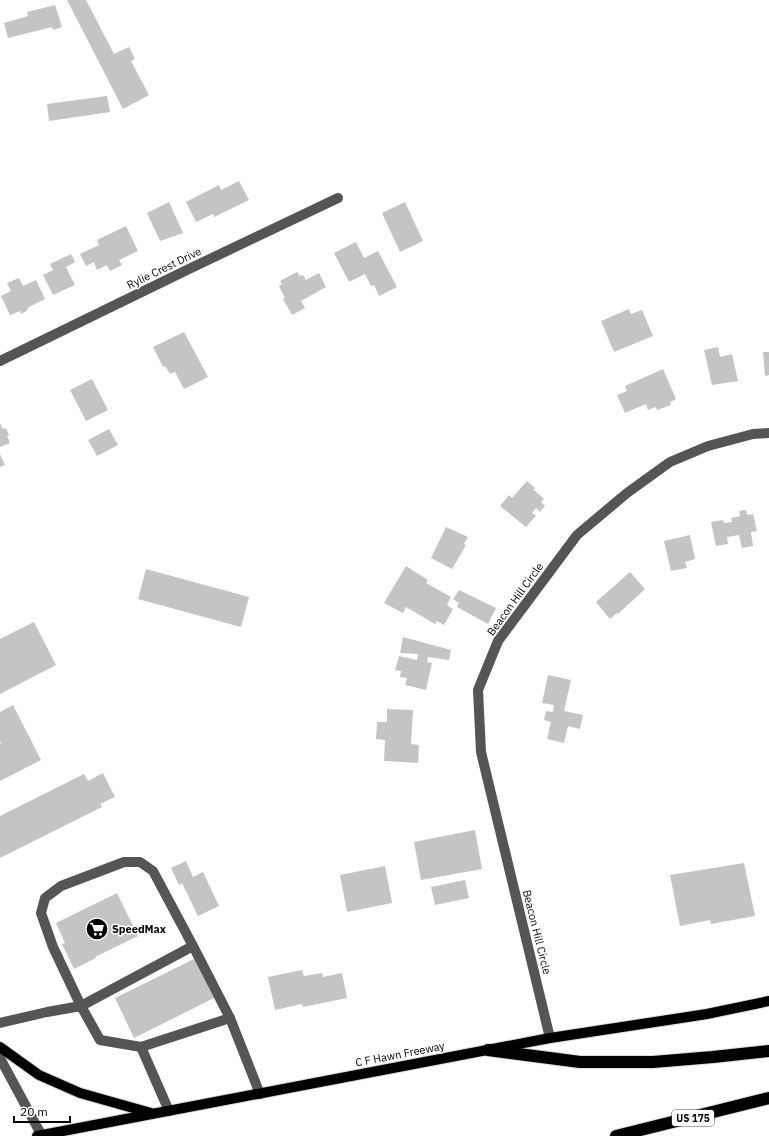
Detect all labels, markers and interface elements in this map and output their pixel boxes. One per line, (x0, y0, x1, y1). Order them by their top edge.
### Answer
street label: Rylie Crest Drive (125, 244, 203, 292)
street label: Beacon Hill Circle (484, 560, 546, 638)
street label: Beacon Hill Circle (520, 888, 554, 976)
supermarket icon: SpeedMax (84, 916, 110, 942)
place label: SpeedMax (112, 922, 166, 936)
street label: C F Hawn Freeway (354, 1038, 446, 1070)
scale bar (14, 1098, 70, 1124)
text: 20 m (20, 1104, 48, 1119)
road number: US 175 (672, 1110, 714, 1126)

